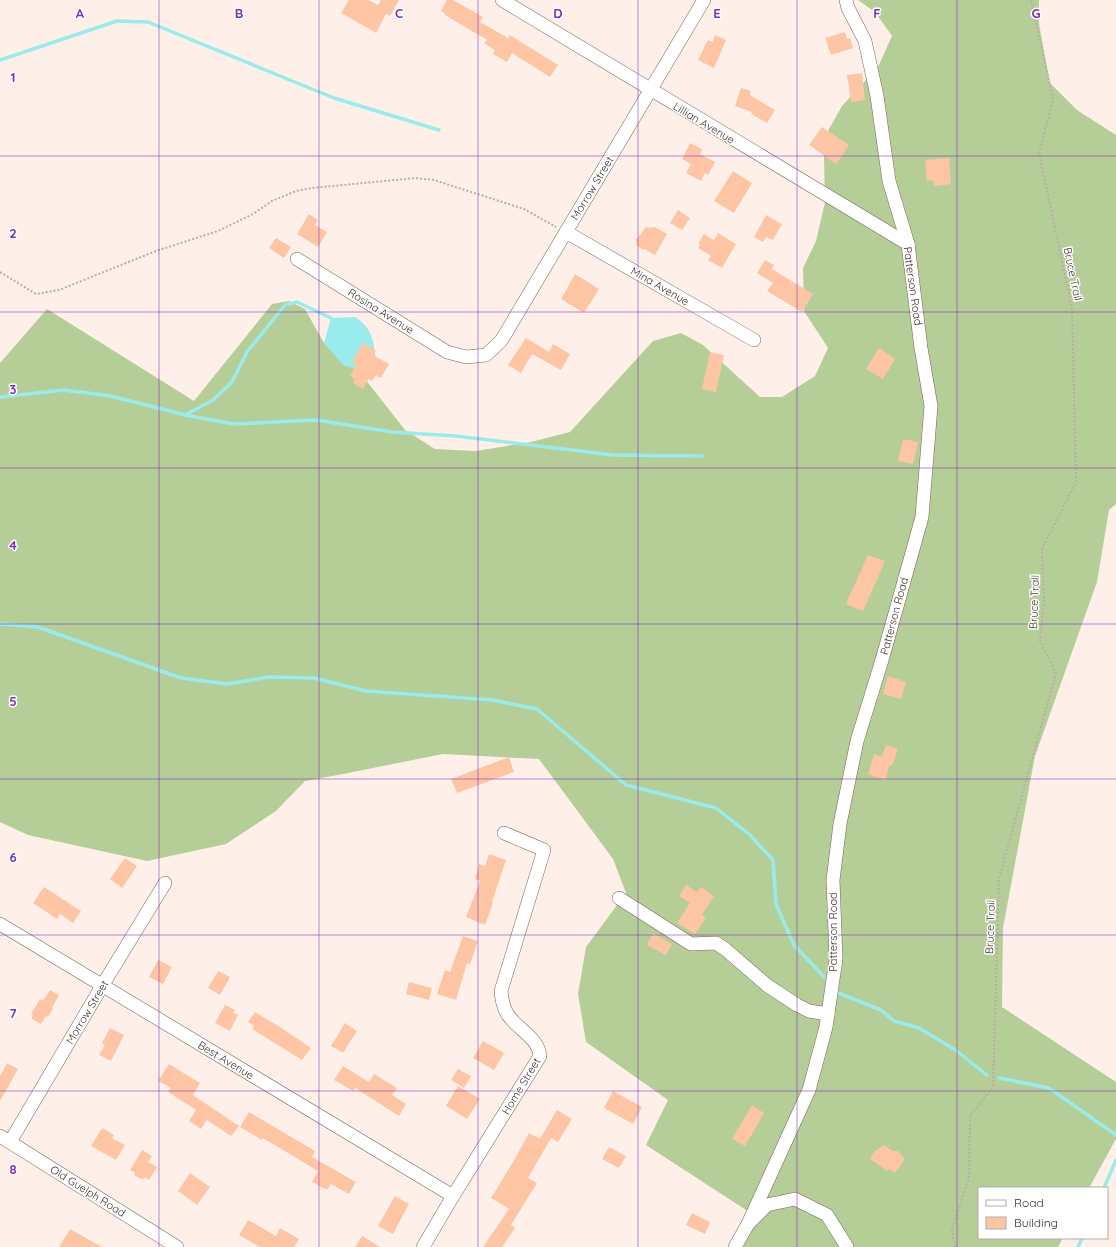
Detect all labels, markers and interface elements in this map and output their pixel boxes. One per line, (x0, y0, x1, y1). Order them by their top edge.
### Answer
text: A (76, 5, 85, 21)
text: B (235, 5, 243, 21)
text: C (395, 5, 403, 21)
text: D (553, 5, 563, 21)
text: E (713, 5, 721, 21)
text: F (873, 5, 881, 21)
text: G (1031, 5, 1041, 21)
text: 1 (10, 69, 16, 85)
street label: Lillian Avenue (671, 99, 737, 147)
street label: Morrow Street (567, 153, 617, 222)
text: 2 (9, 225, 17, 241)
street label: Patterson Road (901, 246, 925, 326)
street label: Bruce Trail (1061, 246, 1085, 302)
street label: Mina Avenue (628, 264, 692, 308)
street label: Rosina Avenue (345, 285, 417, 337)
text: 3 (10, 381, 17, 397)
text: 4 (9, 537, 17, 553)
street label: Bruce Trail (1026, 575, 1042, 629)
street label: Patterson Road (877, 576, 911, 656)
text: 5 (9, 693, 17, 709)
text: 6 (9, 849, 17, 865)
street label: Patterson Road (826, 892, 840, 972)
street label: Bruce Trail (982, 900, 998, 954)
street label: Morrow Street (62, 977, 112, 1046)
text: 7 (9, 1005, 17, 1021)
street label: Best Avenue (195, 1038, 257, 1082)
street label: Home Street (499, 1055, 544, 1117)
text: 8 (9, 1161, 17, 1177)
street label: Old Guelph Road (48, 1162, 128, 1220)
legend (978, 1187, 1108, 1239)
text: Road (1014, 1195, 1044, 1210)
text: Building (1014, 1215, 1058, 1230)

